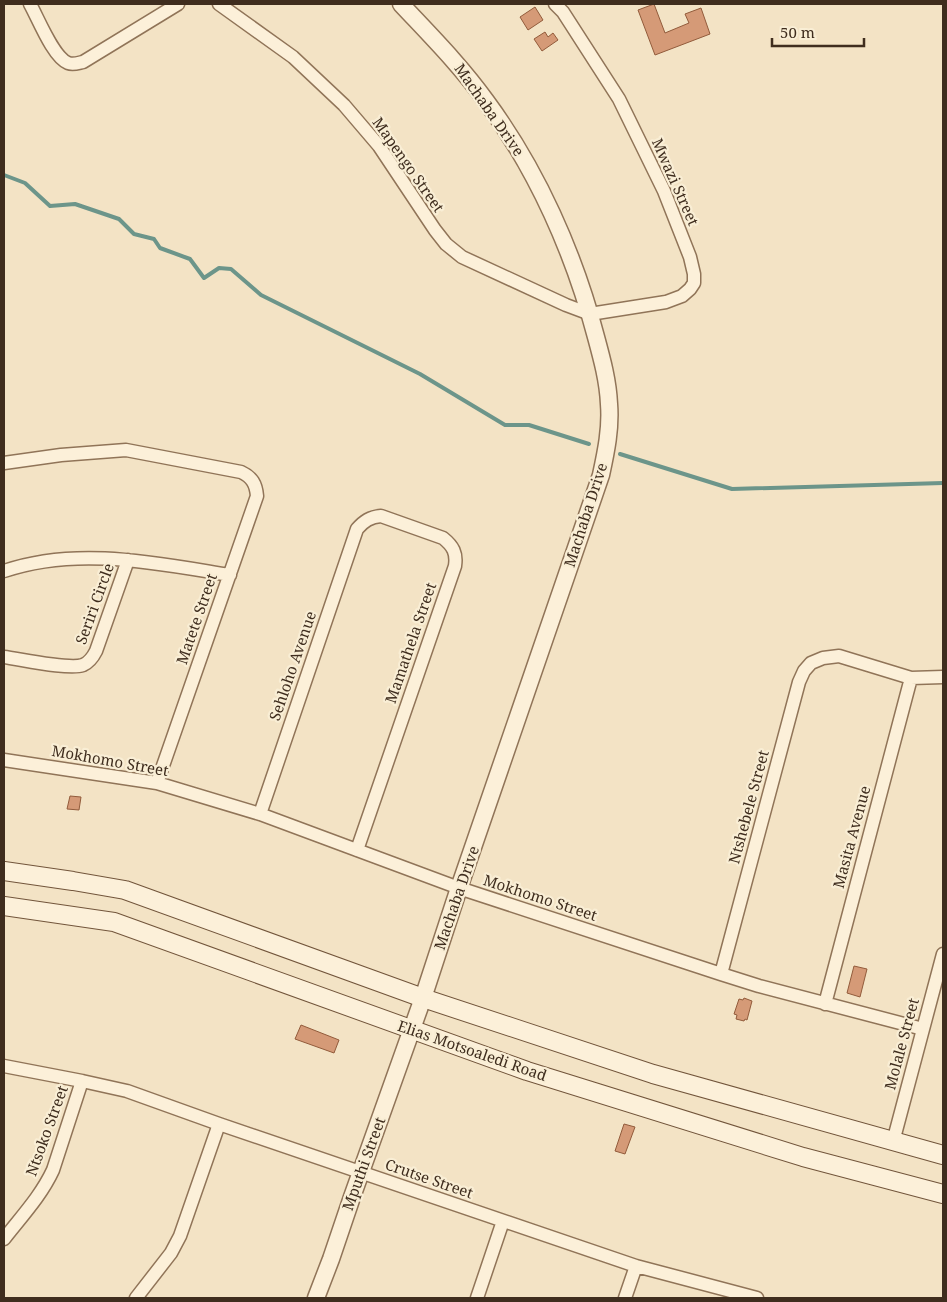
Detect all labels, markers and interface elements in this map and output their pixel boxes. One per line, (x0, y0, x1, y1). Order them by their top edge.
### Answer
scale bar (772, 15, 864, 47)
text: 50 m (780, 22, 815, 42)
street label: Machaba Drive (450, 59, 529, 160)
street label: Mapengo Street (369, 113, 449, 216)
street label: Mwazi Street (648, 135, 704, 228)
street label: Machaba Drive (559, 460, 611, 570)
street label: Seriri Circle (70, 560, 118, 647)
street label: Matete Street (171, 571, 221, 667)
street label: Mamathela Street (380, 579, 440, 706)
street label: Sehloho Avenue (264, 608, 320, 723)
street label: Mokhomo Street (50, 740, 170, 780)
street label: Ntshebele Street (723, 748, 773, 866)
street label: Masita Avenue (828, 783, 874, 890)
street label: Machaba Drive (429, 843, 483, 952)
street label: Mokhomo Street (481, 869, 600, 925)
street label: Molale Street (879, 996, 923, 1092)
street label: Elias Motsoaledi Road (395, 1015, 550, 1085)
street label: Ntsoko Street (20, 1083, 72, 1179)
street label: Mputhi Street (337, 1114, 389, 1213)
street label: Crutse Street (383, 1154, 476, 1202)

